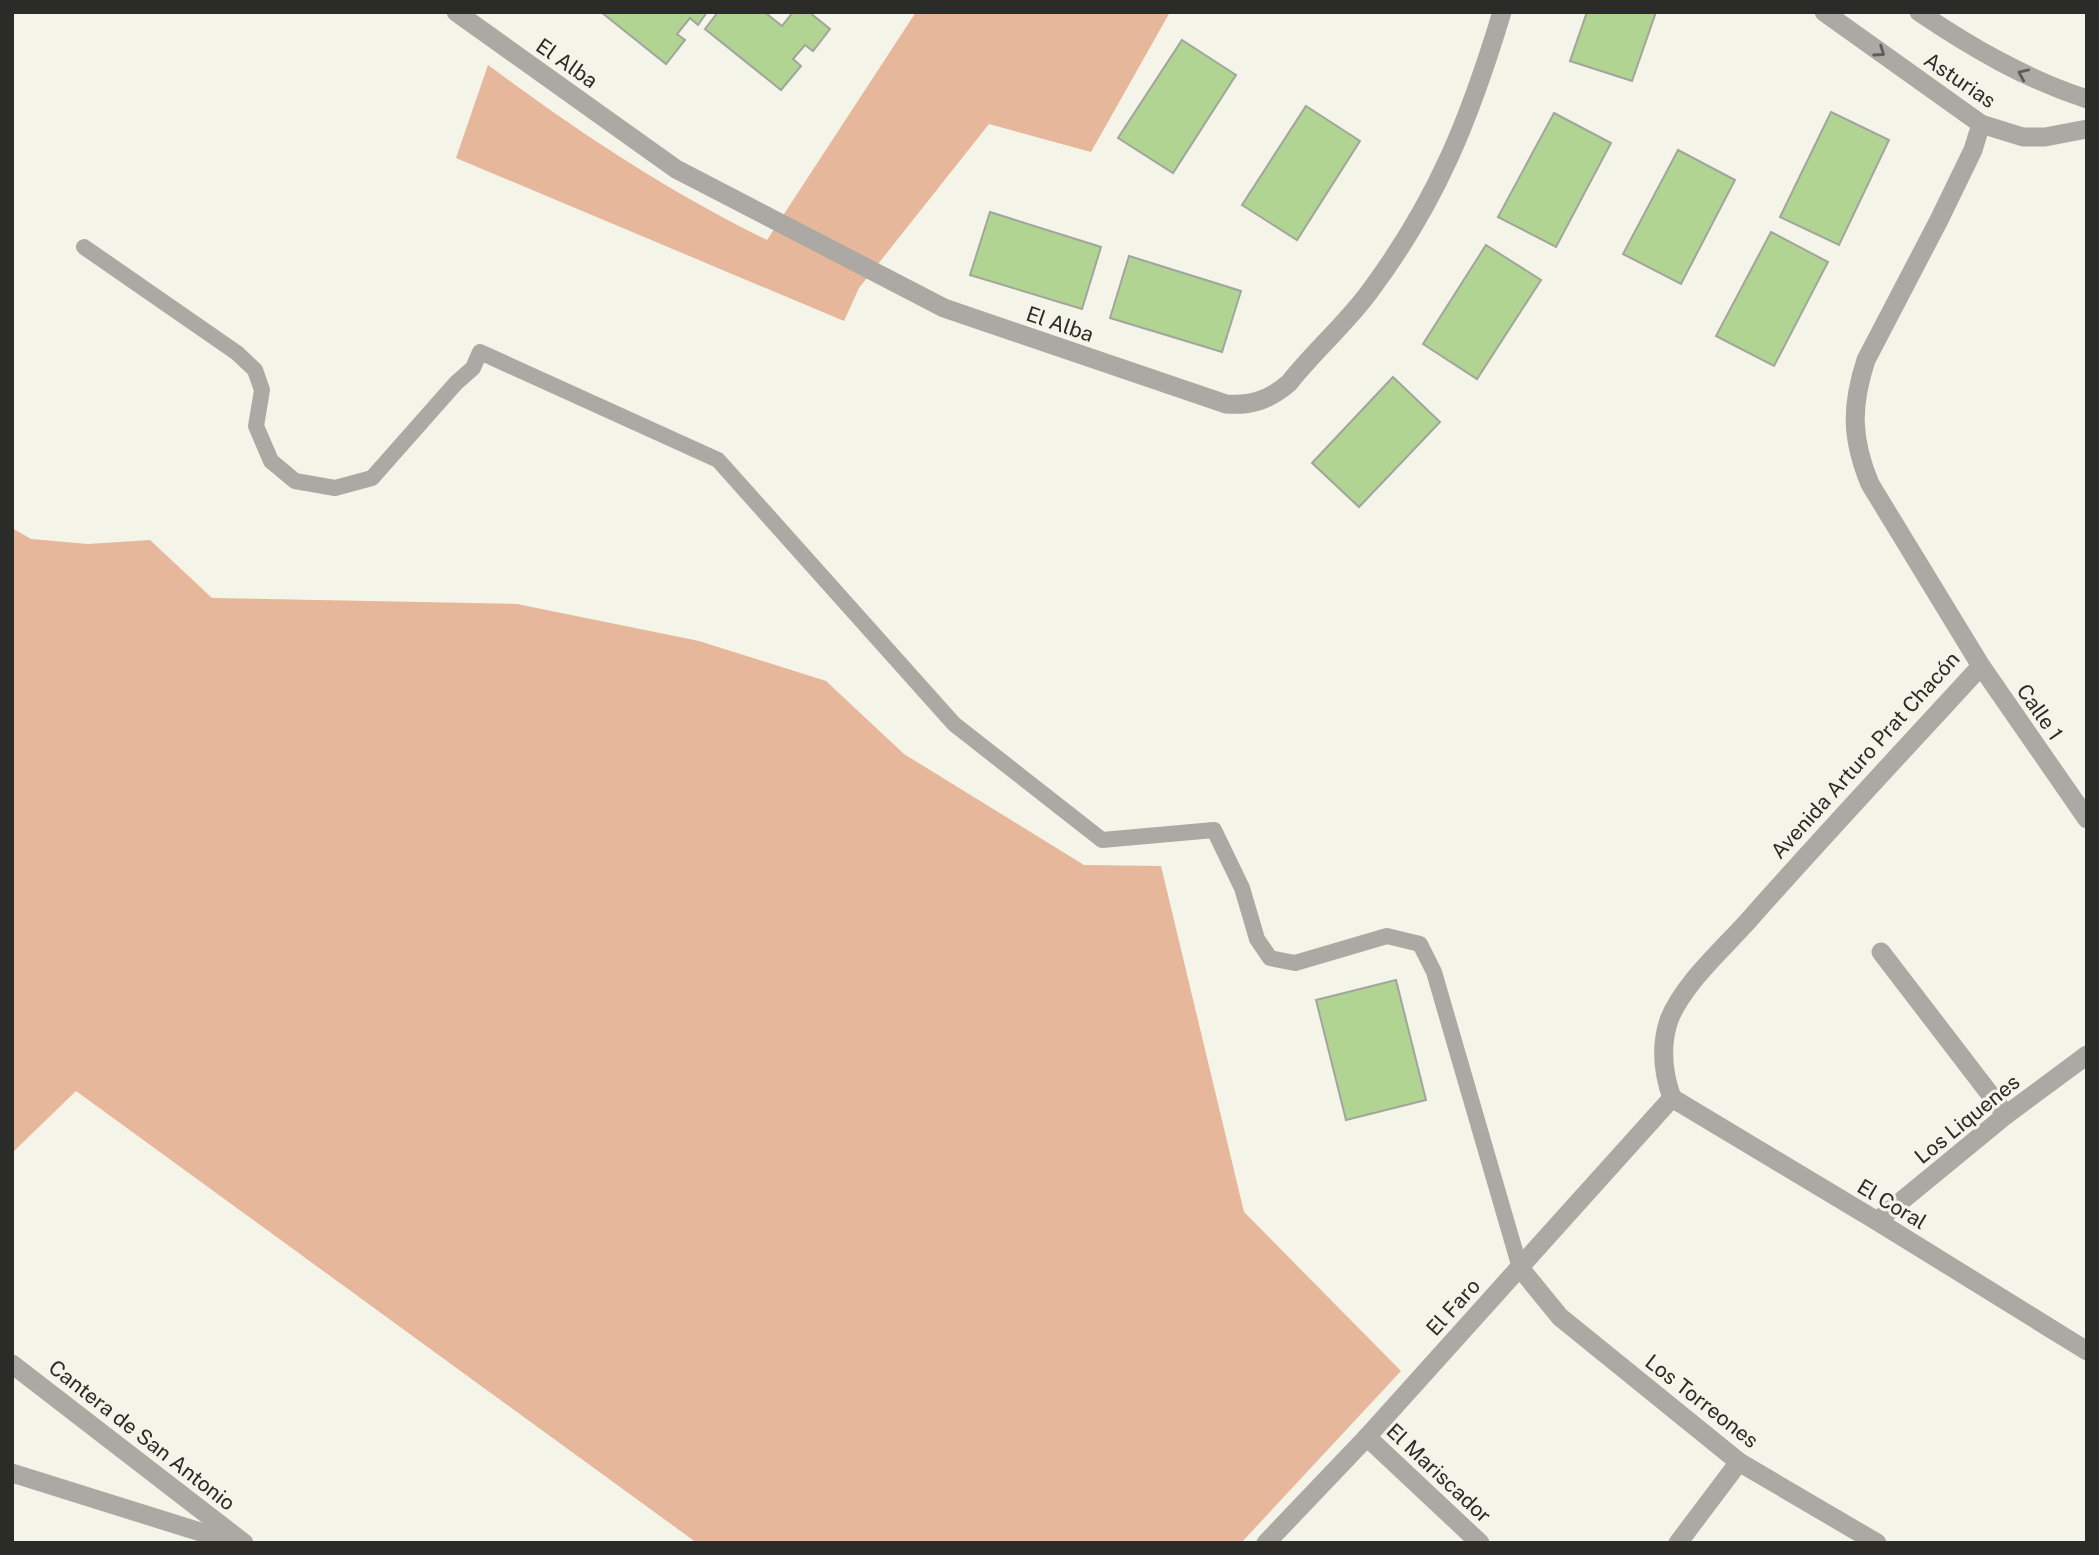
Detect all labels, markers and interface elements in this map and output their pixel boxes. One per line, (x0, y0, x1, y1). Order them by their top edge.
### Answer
street label: El Alba (531, 33, 603, 93)
one-way arrow (1872, 44, 1885, 56)
street label: Asturias (1919, 47, 2001, 113)
one-way arrow (2018, 68, 2030, 82)
street label: El Alba (1023, 301, 1097, 347)
street label: Avenida Arturo Prat Chacón (1765, 646, 1965, 864)
street label: Calle 1 (2012, 679, 2068, 745)
street label: Los Liquenes (1910, 1069, 2024, 1169)
street label: El Coral (1853, 1174, 1931, 1234)
street label: El Faro (1421, 1273, 1485, 1341)
street label: Los Torreones (1640, 1349, 1764, 1453)
street label: Cantera de San Antonio (44, 1355, 240, 1515)
street label: El Mariscador (1382, 1418, 1496, 1528)

